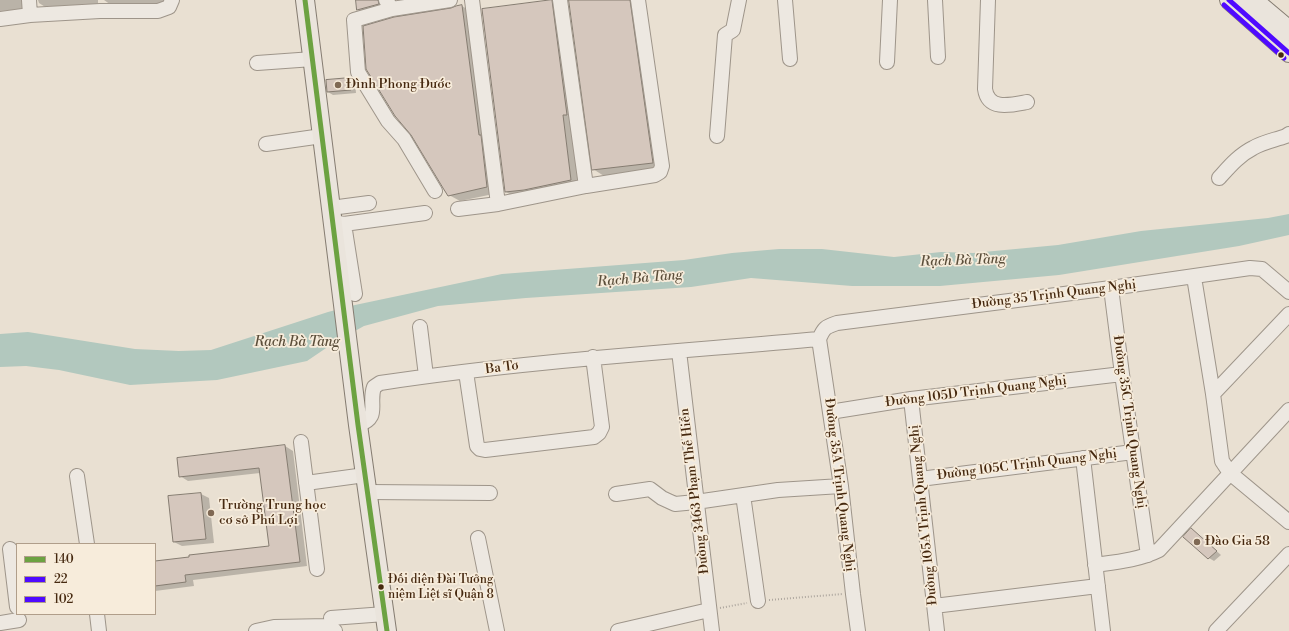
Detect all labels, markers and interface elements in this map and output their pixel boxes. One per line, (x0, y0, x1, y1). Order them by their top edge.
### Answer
unlabelled marker (1276, 50, 1286, 60)
place label: Đình Phong Đước (346, 77, 451, 93)
marker: Đình Phong Đước (333, 80, 343, 90)
water label: Rạch Bà Tàng (920, 251, 1006, 271)
water label: Rạch Bà Tàng (597, 267, 683, 291)
street label: Đường 35 Trịnh Quang Nghị (971, 277, 1137, 313)
street label: Đường 35C Trịnh Quang Nghị (1109, 334, 1149, 510)
water label: Rạch Bà Tàng (254, 335, 340, 351)
street label: Ba Tơ (484, 358, 520, 378)
street label: Đường 105D Trịnh Quang Nghị (885, 373, 1067, 411)
street label: Đường 35A Trịnh Quang Nghị (821, 397, 857, 573)
street label: Đường 3463 Phạm Thế Hiển (677, 407, 713, 575)
street label: Đường 105A Trịnh Quang Nghị (907, 424, 941, 606)
street label: Đường 105C Trịnh Quang Nghị (936, 446, 1118, 484)
place label: Trường Trung học cơ sở Phú Lợi (219, 498, 326, 529)
marker: Trường Trung học cơ sở Phú Lợi (206, 508, 216, 518)
place label: Đào Gia 58 (1205, 534, 1270, 550)
marker: Đào Gia 58 (1192, 537, 1202, 547)
legend (16, 543, 156, 615)
text: 140 (54, 552, 74, 567)
text: 22 (54, 572, 68, 587)
place label: Đối diện Đài Tưởng niệm Liệt sĩ Quận 8 (388, 573, 494, 601)
marker: Đối diện Đài Tưởng niệm Liệt sĩ Quận 8 (376, 582, 386, 592)
text: 102 (54, 592, 73, 607)

